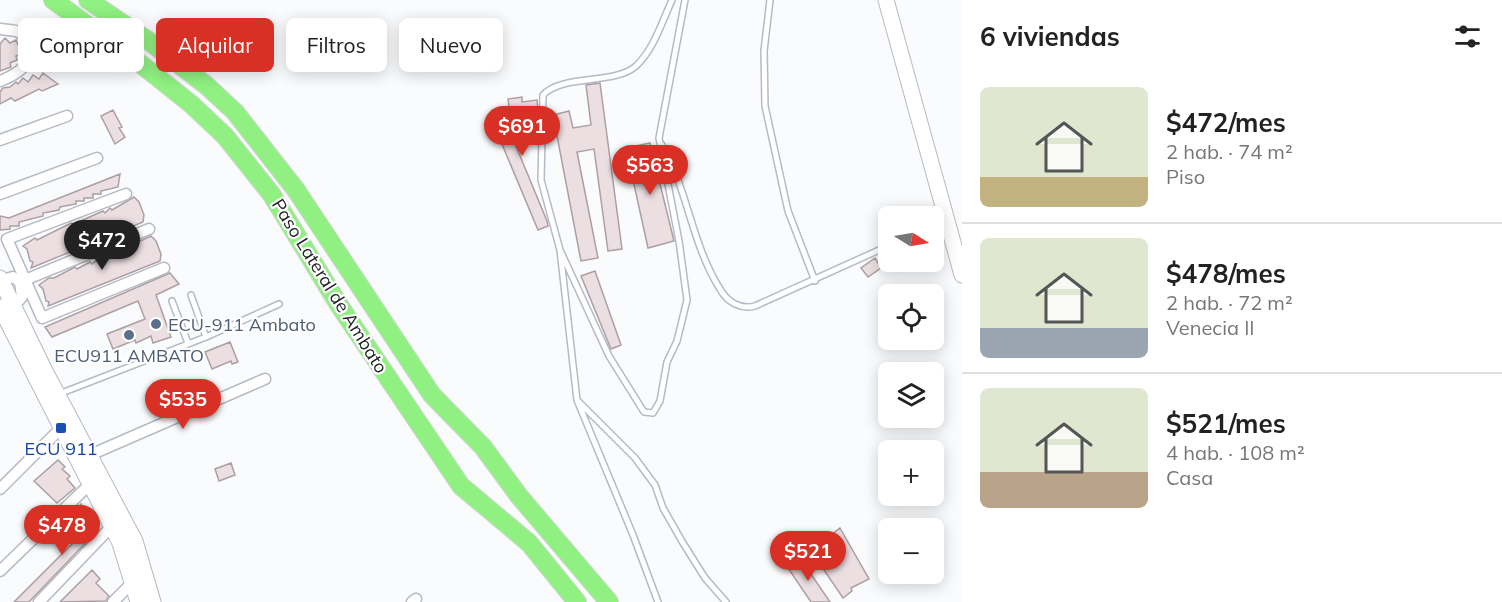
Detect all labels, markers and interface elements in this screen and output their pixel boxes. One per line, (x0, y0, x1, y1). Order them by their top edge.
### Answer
chip: Comprar (18, 18, 144, 72)
chip: Alquilar (156, 18, 274, 72)
chip: Filtros (286, 18, 387, 72)
chip: Nuevo (399, 18, 503, 72)
text: 6 viviendas (980, 20, 1120, 53)
icon: filters (1451, 20, 1484, 53)
pin: $691 (486, 106, 558, 157)
text: $472/mes (1166, 106, 1286, 139)
icon: home (1028, 111, 1100, 183)
text: $691 (498, 113, 546, 138)
text: 2 hab. · 74 m² (1166, 139, 1293, 164)
pin: $563 (614, 145, 686, 196)
text: $563 (626, 152, 674, 177)
text: Piso (1166, 164, 1205, 189)
street label: Paso Lateral de Ambato (267, 195, 393, 377)
north arrow (878, 206, 944, 272)
map controls (878, 206, 944, 584)
pin: $472 (66, 220, 138, 271)
text: $472 (78, 227, 126, 252)
text: $478/mes (1166, 257, 1286, 290)
icon: home (1028, 262, 1100, 334)
button: locate (878, 284, 944, 350)
text: 2 hab. · 72 m² (1166, 290, 1293, 315)
place label: ECU-911 Ambato (168, 313, 316, 336)
text: Venecia II (1166, 315, 1255, 340)
marker: ECU-911 Ambato (149, 317, 163, 331)
marker: ECU911 AMBATO (122, 328, 136, 342)
place label: ECU911 AMBATO (54, 344, 204, 367)
button: layers (878, 362, 944, 428)
pin: $535 (147, 379, 219, 430)
text: $535 (159, 386, 207, 411)
text: $521/mes (1166, 407, 1286, 440)
icon: home (1028, 412, 1100, 484)
marker: ECU 911 (54, 421, 68, 435)
place label: ECU 911 (24, 437, 98, 460)
button: + (878, 440, 944, 506)
text: 4 hab. · 108 m² (1166, 440, 1305, 465)
text: Casa (1166, 465, 1213, 490)
pin: $478 (26, 505, 98, 556)
text: $478 (38, 512, 86, 537)
button: − (878, 518, 944, 584)
pin: $521 (772, 531, 844, 582)
text: $521 (784, 538, 832, 563)

